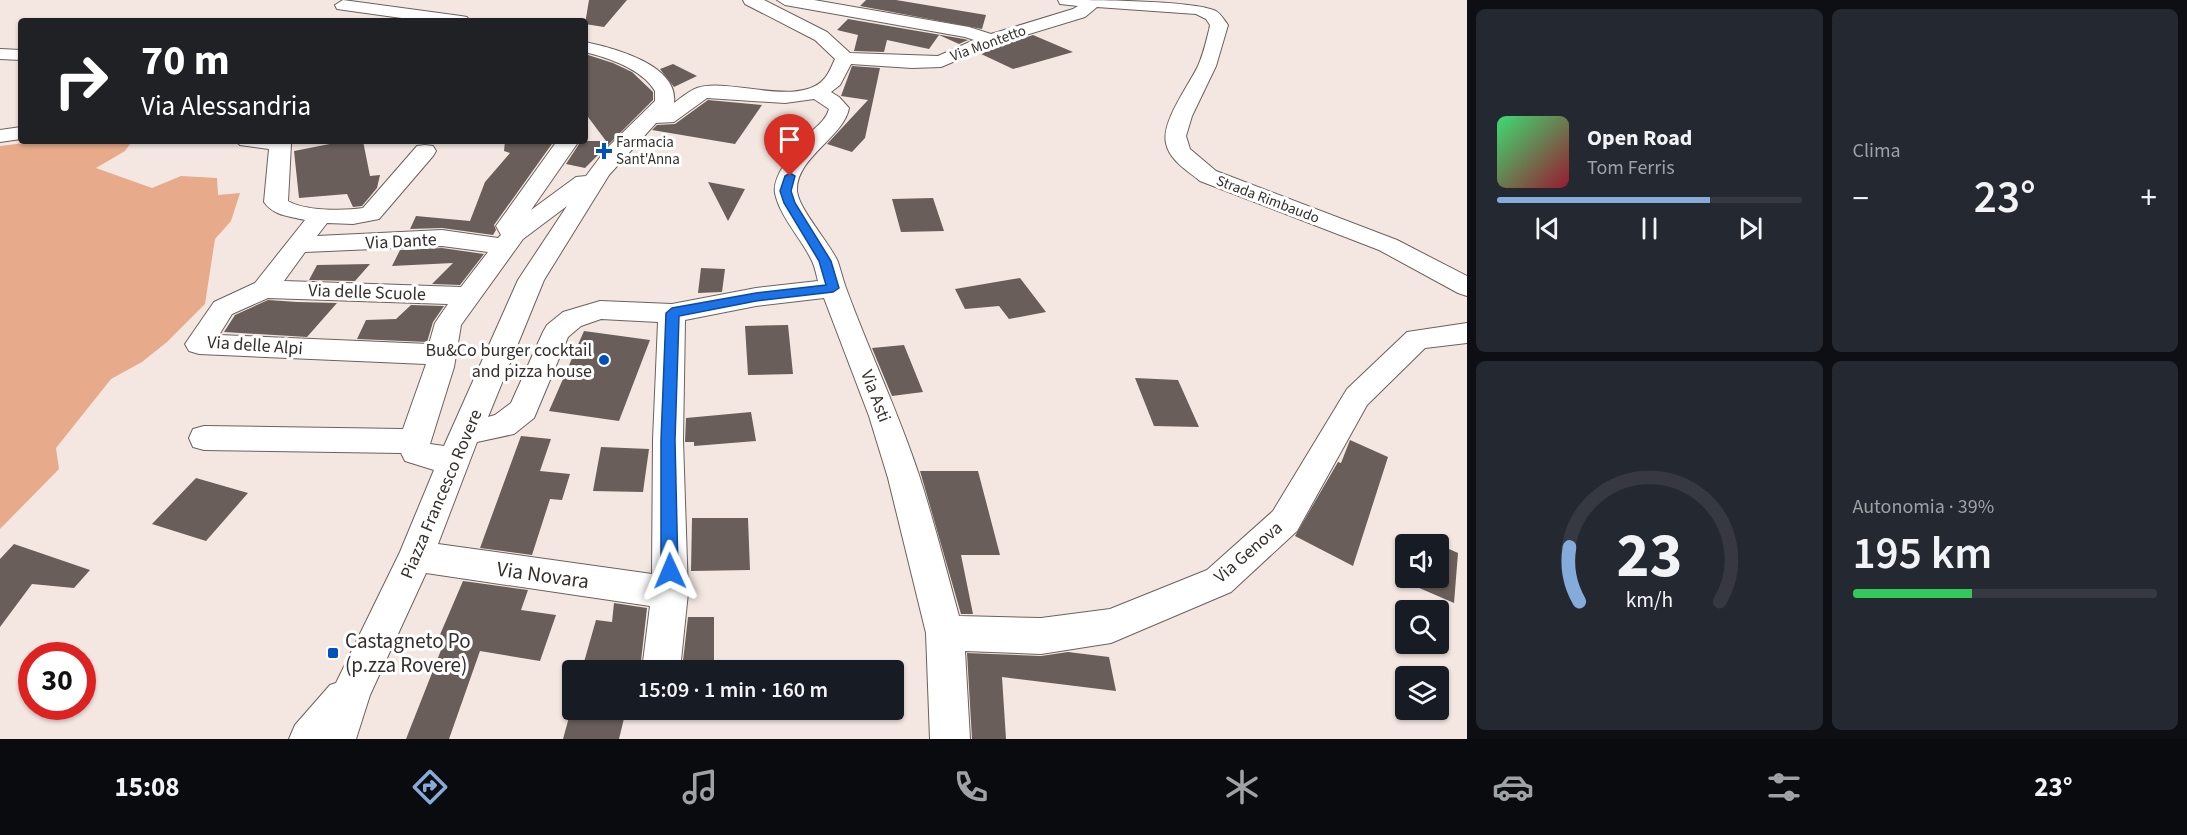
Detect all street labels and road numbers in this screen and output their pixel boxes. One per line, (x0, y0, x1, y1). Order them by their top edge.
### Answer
street label: Via Montetto (947, 20, 1029, 67)
street label: Strada Rimbaudo (1213, 170, 1322, 229)
street label: Via Dante (365, 227, 437, 256)
street label: Via delle Scuole (308, 278, 426, 307)
street label: Via delle Alpi (206, 330, 304, 361)
street label: Via Asti (854, 366, 897, 426)
street label: Piazza Francesco Rovere (394, 405, 489, 583)
street label: Via Genova (1209, 516, 1288, 589)
street label: Via Novara (495, 554, 591, 596)

